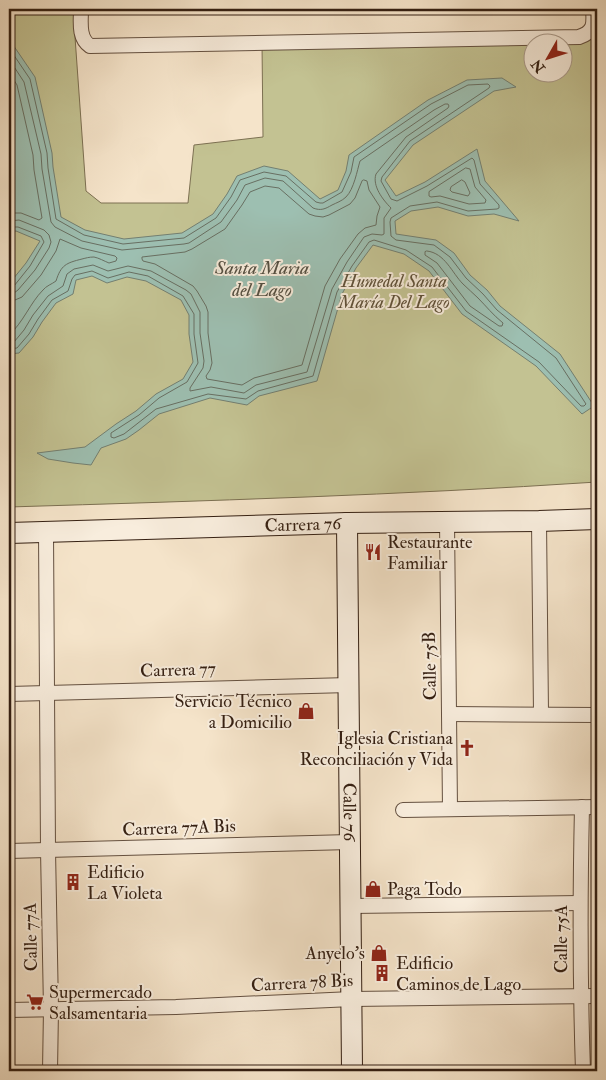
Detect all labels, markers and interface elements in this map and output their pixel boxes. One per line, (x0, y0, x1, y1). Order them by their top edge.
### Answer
north arrow (524, 32, 574, 82)
text: N (527, 55, 549, 77)
water label: Santa Maria del Lago (214, 256, 309, 302)
park label: Humedal Santa María Del Lago (337, 270, 450, 314)
street label: Carrera 76 (264, 512, 342, 537)
place label: Restaurante Familiar (387, 531, 473, 575)
restaurant icon: Restaurante Familiar (363, 542, 383, 562)
street label: Calle 75B (418, 631, 442, 701)
street label: Carrera 77 (140, 657, 216, 683)
place label: Servicio Técnico a Domicilio (174, 690, 292, 734)
shop icon: Servicio Técnico a Domicilio (296, 701, 316, 721)
place label: Iglesia Cristiana Reconciliación y Vida (300, 727, 454, 771)
church icon: Iglesia Cristiana Reconciliación y Vida (457, 738, 477, 758)
street label: Calle 76 (338, 783, 361, 842)
street label: Carrera 77A Bis (122, 815, 236, 841)
place label: Edificio La Violeta (87, 861, 163, 905)
building icon: Edificio La Violeta (63, 872, 83, 892)
place label: Paga Todo (387, 878, 462, 901)
shop icon: Paga Todo (363, 879, 383, 899)
street label: Calle 77A (19, 902, 43, 972)
street label: Calle 75A (550, 904, 573, 973)
place label: Anyelo's (305, 942, 365, 965)
shop icon: Anyelo's (369, 943, 389, 963)
place label: Edificio Caminos de Lago (396, 952, 522, 996)
building icon: Edificio Caminos de Lago (372, 963, 392, 983)
street label: Carrera 78 Bis (250, 969, 354, 997)
place label: Supermercado Salsamentaria (49, 981, 152, 1025)
supermarket icon: Supermercado Salsamentaria (25, 992, 45, 1012)

